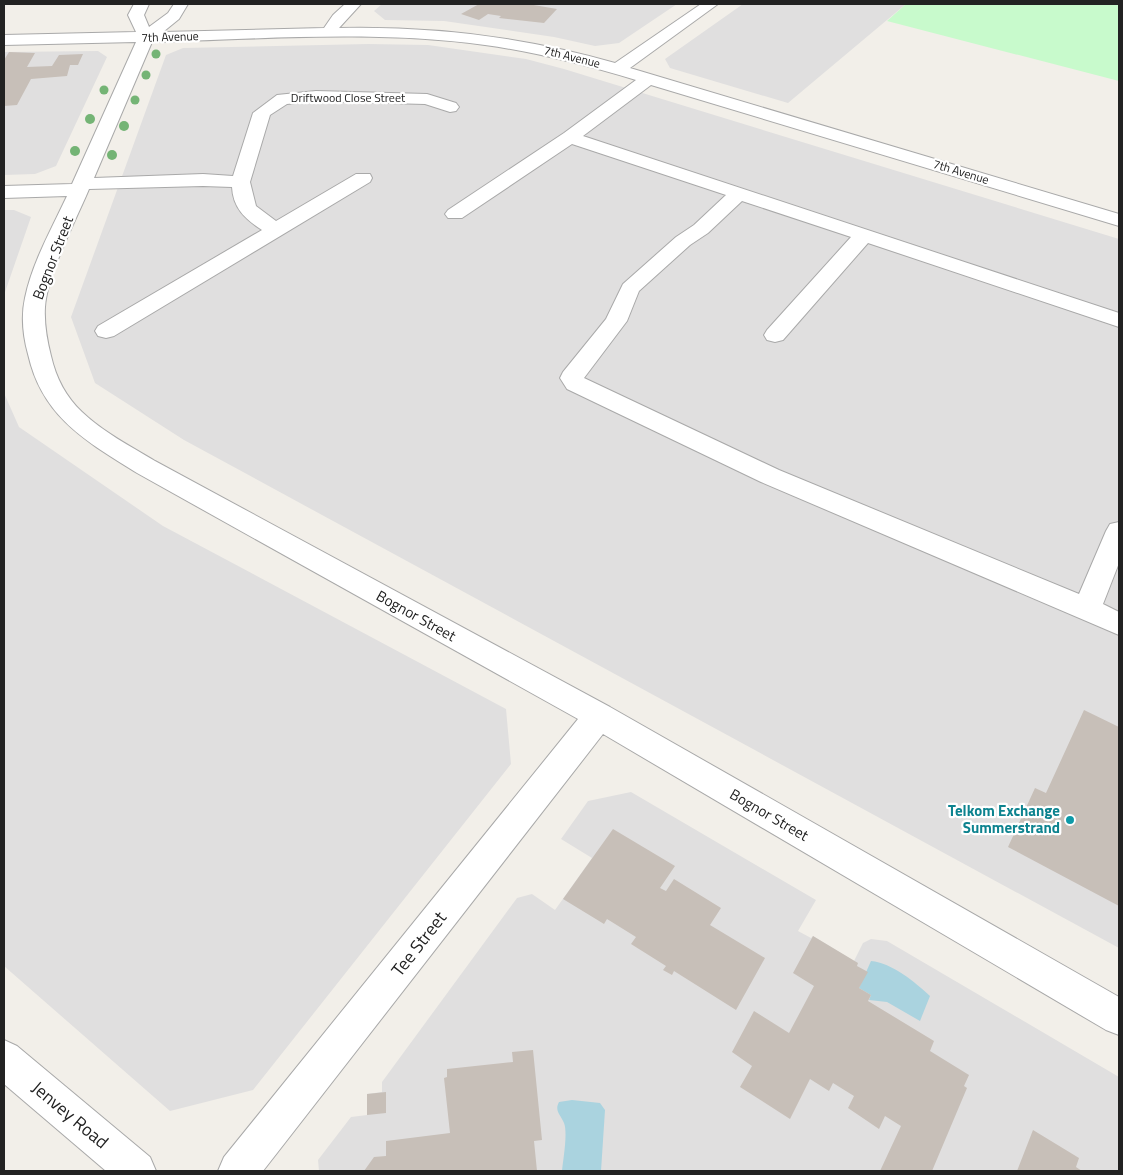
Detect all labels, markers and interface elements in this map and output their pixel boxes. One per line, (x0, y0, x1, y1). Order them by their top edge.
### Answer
street label: 7th Avenue (141, 26, 199, 47)
street label: 7th Avenue (542, 40, 602, 73)
street label: Driftwood Close Street (291, 88, 406, 107)
street label: 7th Avenue (931, 154, 991, 189)
street label: Bognor Street (26, 212, 79, 303)
street label: Bognor Street (372, 584, 461, 647)
street label: Bognor Street (725, 783, 814, 847)
place label: Telkom Exchange Summerstrand (948, 799, 1060, 839)
marker: Telkom Exchange Summerstrand (1064, 814, 1076, 826)
street label: Tee Street (384, 905, 453, 982)
street label: Jenvey Road (26, 1074, 115, 1155)

